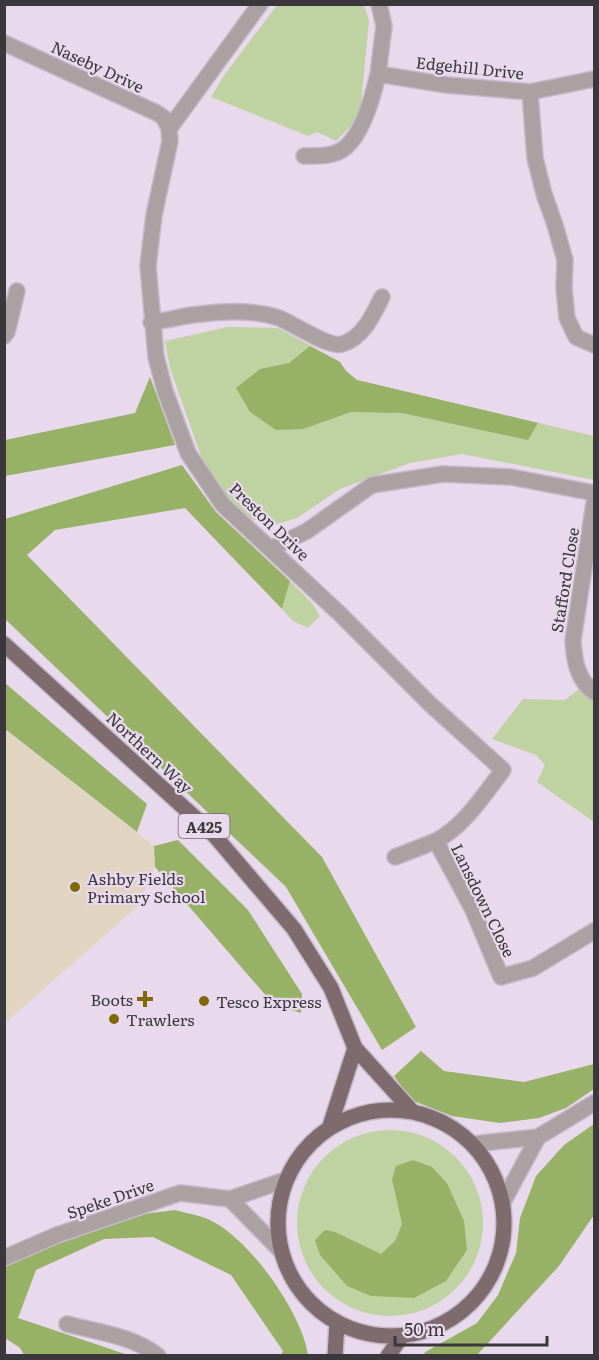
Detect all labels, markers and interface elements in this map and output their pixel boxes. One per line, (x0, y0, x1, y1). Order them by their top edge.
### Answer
street label: Naseby Drive (48, 34, 148, 98)
street label: Edgehill Drive (415, 49, 525, 85)
street label: Preston Drive (224, 476, 316, 566)
street label: Stafford Close (544, 526, 584, 634)
street label: Northern Way (102, 706, 199, 799)
road number: A425 (178, 814, 230, 838)
street label: Lansdown Close (446, 839, 522, 961)
place label: Ashby Fields Primary School (87, 866, 205, 908)
marker: Ashby Fields Primary School (68, 880, 82, 894)
place label: Boots (91, 987, 133, 1011)
place label: Tesco Express (216, 989, 321, 1013)
marker: Boots (138, 992, 152, 1006)
marker: Tesco Express (197, 994, 211, 1008)
place label: Trawlers (126, 1007, 195, 1031)
marker: Trawlers (107, 1012, 121, 1026)
street label: Speke Drive (63, 1172, 157, 1224)
scale bar (395, 1309, 546, 1347)
text: 50 m (404, 1315, 445, 1342)

